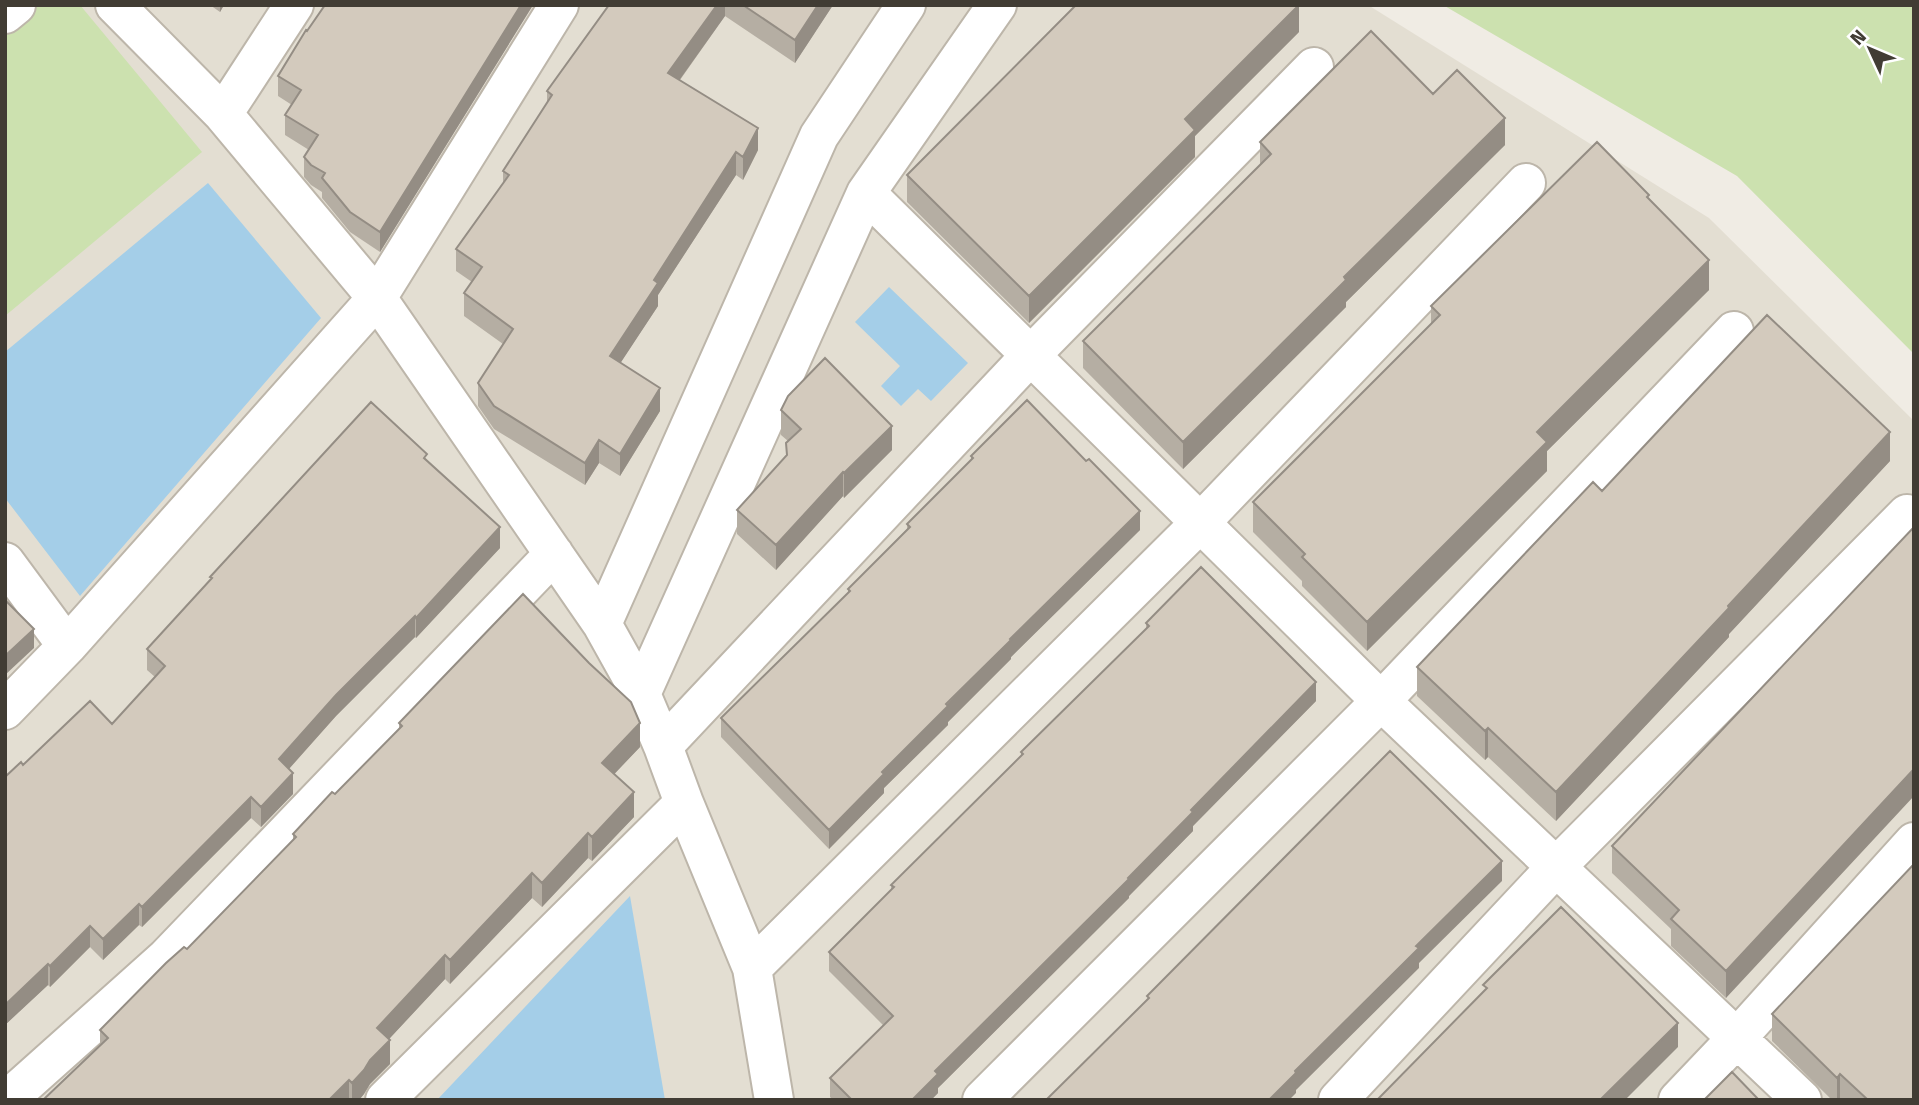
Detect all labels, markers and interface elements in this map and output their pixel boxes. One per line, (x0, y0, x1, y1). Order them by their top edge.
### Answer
north arrow (1835, 14, 1905, 84)
text: N (1845, 25, 1871, 50)

